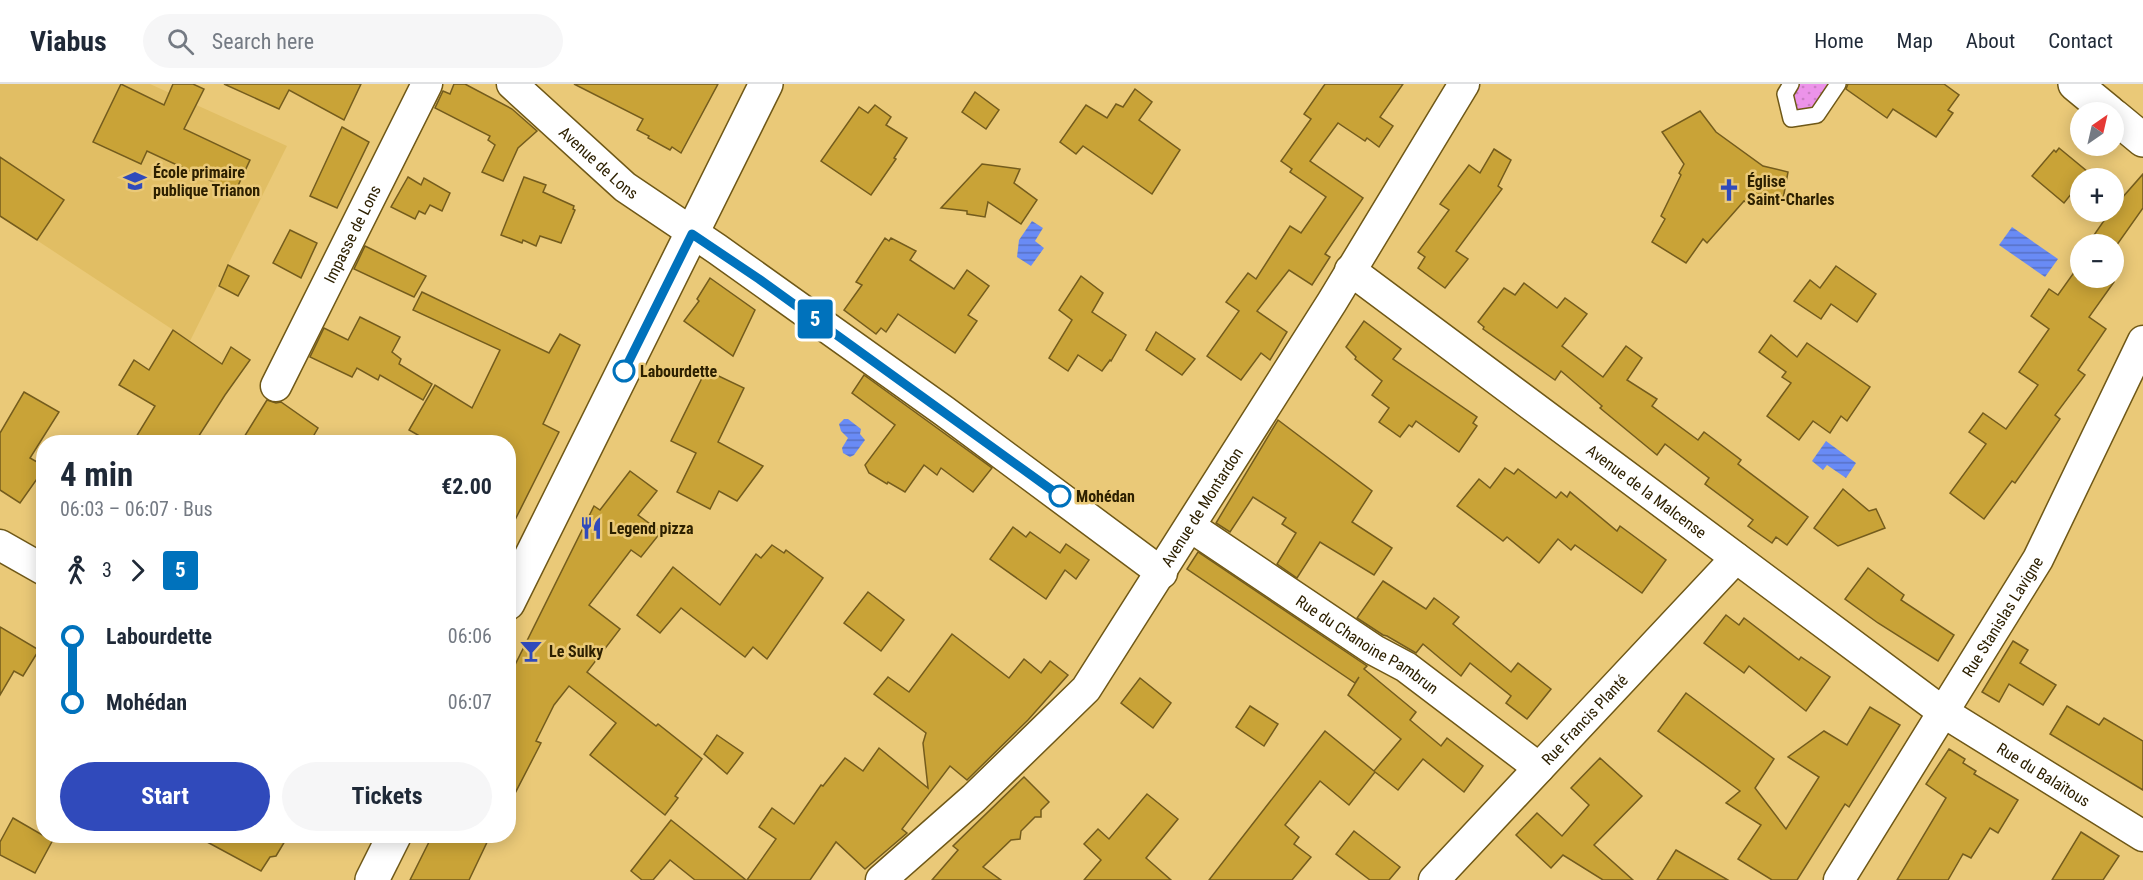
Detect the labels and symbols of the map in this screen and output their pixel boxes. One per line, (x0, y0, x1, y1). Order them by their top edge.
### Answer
north arrow (2070, 102, 2124, 156)
street label: Avenue de Lons (555, 122, 642, 203)
place label: École primaire publique Trianon (153, 163, 260, 200)
school or university icon: École primaire publique Trianon (122, 168, 148, 194)
place label: Église Saint-Charles (1747, 172, 1835, 209)
church icon: Église Saint-Charles (1716, 177, 1742, 203)
street label: Impasse de Lons (320, 182, 384, 286)
line badge: 5 (796, 300, 834, 338)
marker: Labourdette (613, 360, 635, 382)
place label: Labourdette (640, 362, 717, 381)
street label: Avenue de la Malcense (1583, 440, 1710, 542)
street label: Avenue de Montardon (1157, 444, 1247, 570)
marker: Mohédan (1049, 485, 1071, 507)
place label: Mohédan (1076, 487, 1135, 506)
restaurant icon: Legend pizza (578, 515, 604, 541)
place label: Legend pizza (609, 519, 694, 538)
street label: Rue Stanislas Lavigne (1958, 553, 2047, 680)
street label: Rue du Chanoine Pambrun (1293, 591, 1442, 698)
bar icon: Le Sulky (518, 638, 544, 664)
place label: Le Sulky (549, 642, 603, 661)
street label: Rue Francis Planté (1538, 670, 1631, 769)
street label: Rue du Balaïtous (1994, 738, 2094, 810)

